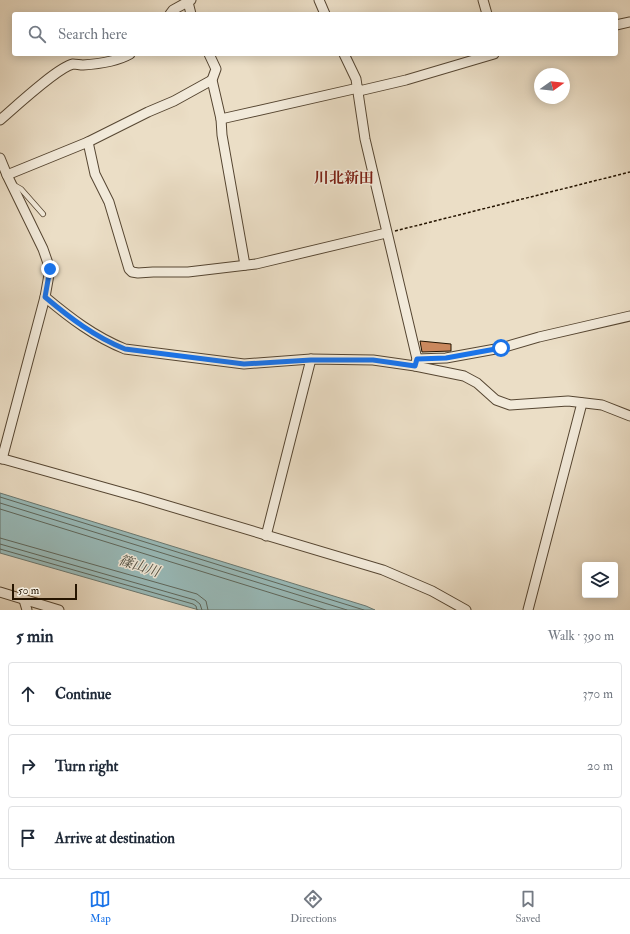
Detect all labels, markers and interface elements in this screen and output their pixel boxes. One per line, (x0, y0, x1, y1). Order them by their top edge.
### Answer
search box (12, 12, 618, 56)
icon: search (26, 23, 48, 45)
text: Search here (58, 25, 127, 44)
north arrow (534, 68, 570, 104)
district label: 川北新田 (314, 169, 374, 188)
route end (41, 260, 59, 278)
route start (492, 339, 510, 357)
water label: 篠山川 (116, 551, 164, 581)
map controls (582, 562, 618, 598)
button: layers (582, 562, 618, 598)
scale bar (12, 582, 77, 601)
text: 50 m (18, 584, 39, 597)
text: 5 min (16, 626, 54, 647)
text: Walk · 390 m (548, 628, 614, 644)
icon: ahead (17, 683, 39, 705)
text: Continue (55, 685, 111, 704)
text: 370 m (583, 686, 613, 702)
icon: right (17, 755, 39, 777)
text: Turn right (55, 757, 118, 776)
text: 20 m (587, 758, 613, 774)
icon: arrive (17, 827, 39, 849)
text: Arrive at destination (55, 829, 175, 848)
tab: Map (89, 888, 111, 925)
tab: Directions (290, 888, 337, 925)
tab: Saved (515, 888, 541, 925)

